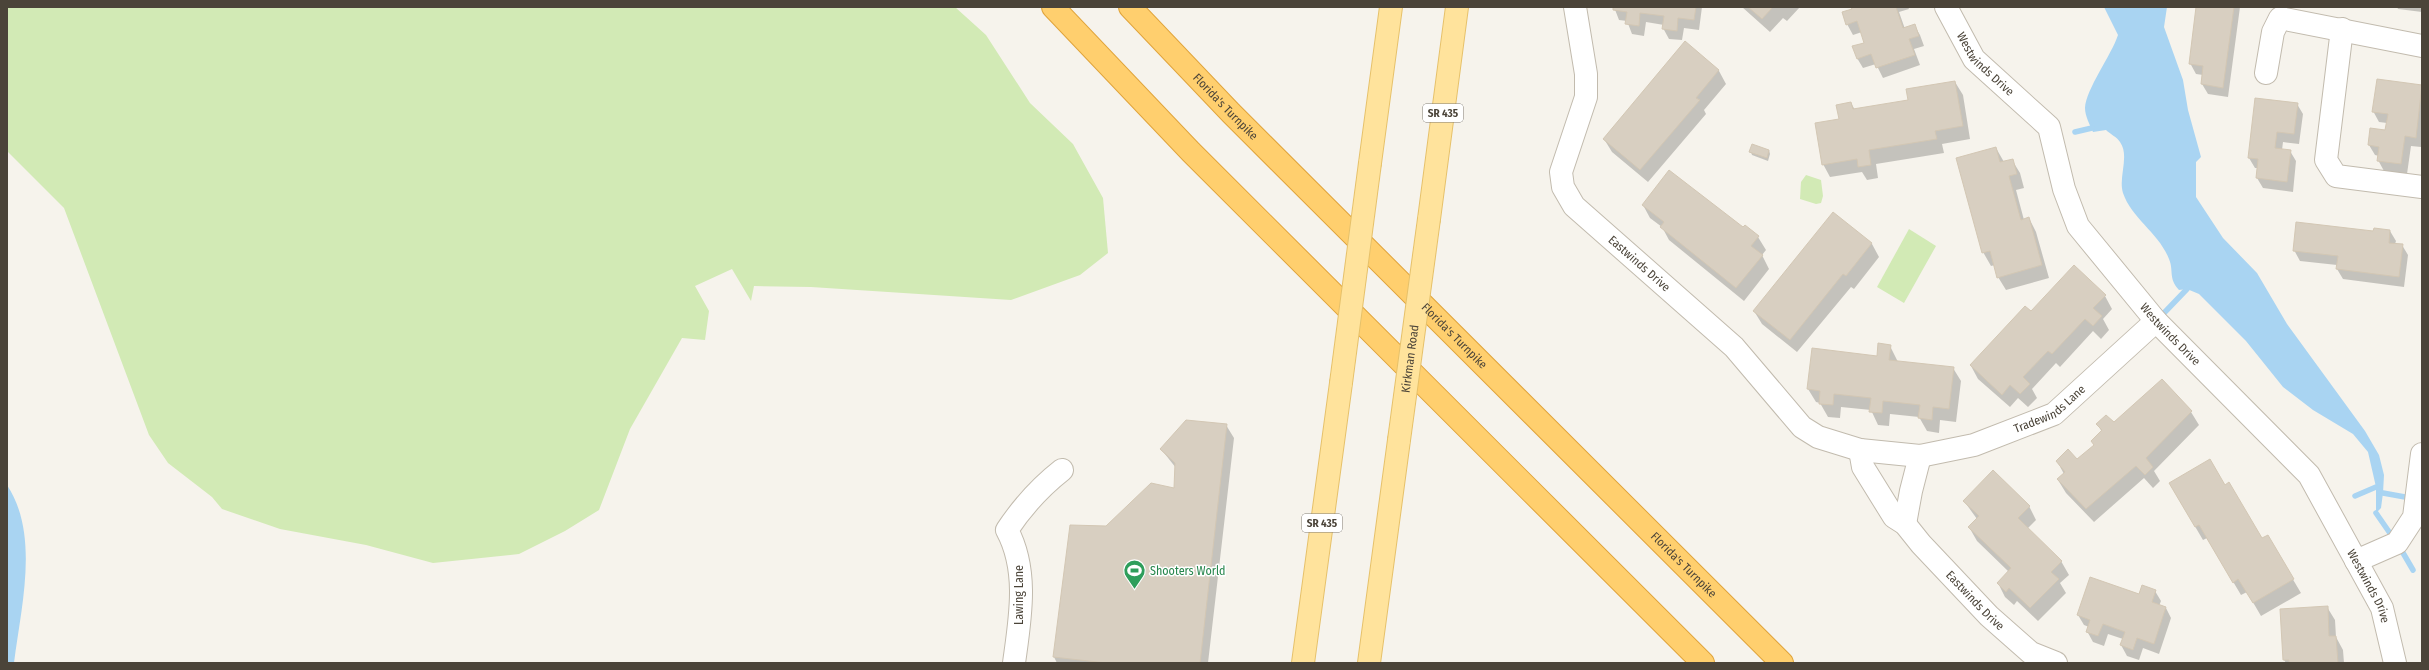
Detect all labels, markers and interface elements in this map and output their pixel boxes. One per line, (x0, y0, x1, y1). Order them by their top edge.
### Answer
street label: Westwinds Drive (1954, 30, 2017, 99)
street label: Florida's Turnpike (1190, 71, 1261, 143)
road number: SR 435 (1423, 104, 1463, 122)
street label: Eastwinds Drive (1606, 233, 1673, 294)
street label: Florida's Turnpike (1419, 300, 1490, 372)
street label: Westwinds Drive (2137, 300, 2203, 368)
street label: Kirkman Road (1398, 324, 1422, 394)
street label: Tradewinds Lane (2012, 382, 2088, 436)
road number: SR 435 (1302, 514, 1342, 532)
street label: Florida's Turnpike (1648, 529, 1719, 601)
street label: Westwinds Drive (2344, 547, 2392, 624)
sports icon: Shooters World (1122, 558, 1148, 591)
place label: Shooters World (1150, 564, 1225, 578)
street label: Lawing Lane (1012, 565, 1026, 625)
street label: Eastwinds Drive (1943, 568, 2007, 633)

